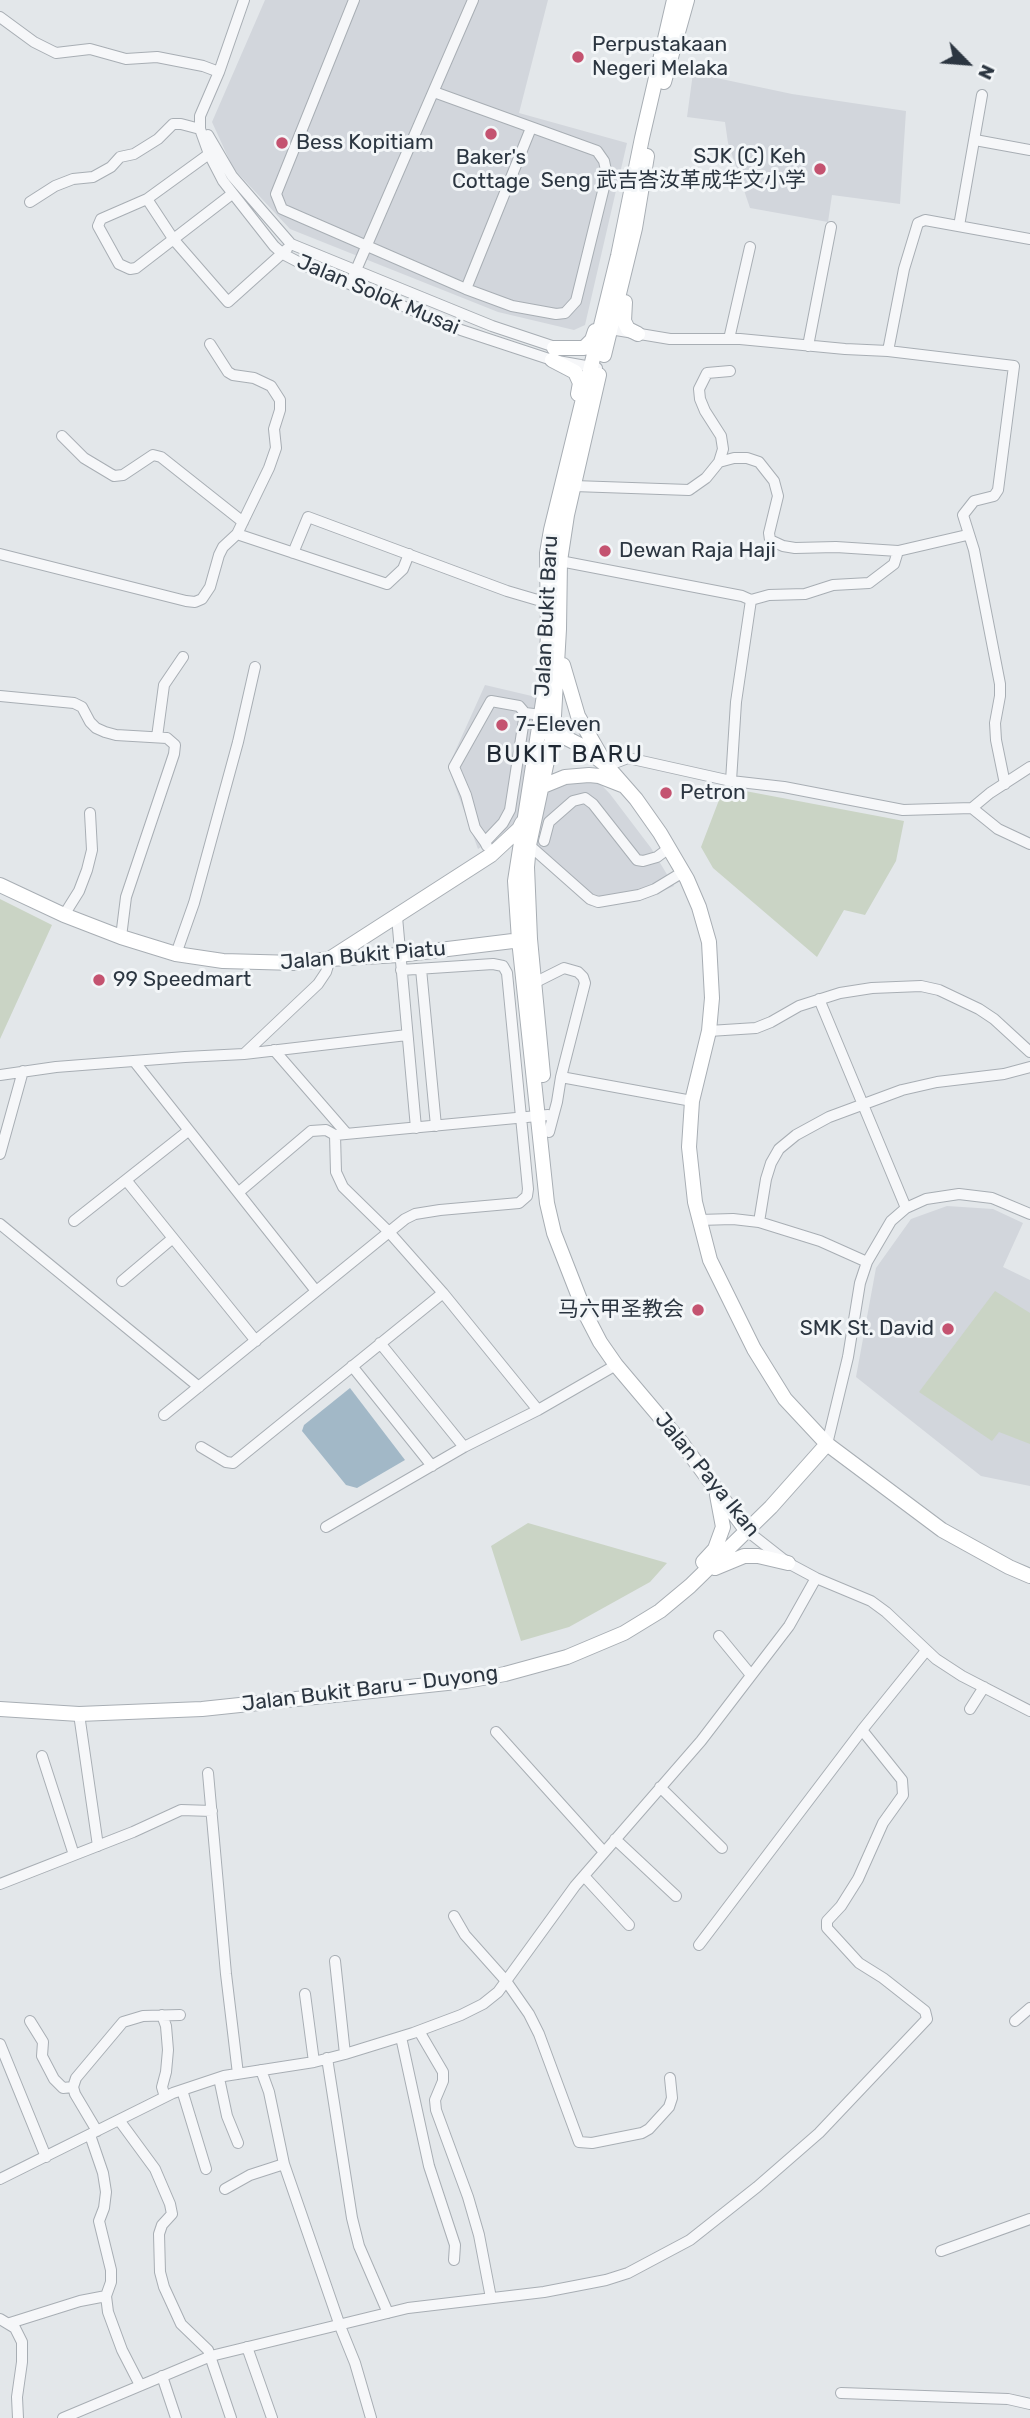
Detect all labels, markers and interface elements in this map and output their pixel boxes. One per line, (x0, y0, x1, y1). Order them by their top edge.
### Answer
north arrow (932, 28, 1002, 98)
place label: Perpustakaan Negeri Melaka (592, 32, 728, 82)
marker: Perpustakaan Negeri Melaka (570, 49, 586, 65)
text: N (973, 61, 1000, 83)
marker: Baker's Cottage (483, 126, 499, 142)
place label: Bess Kopitiam (296, 130, 434, 156)
marker: Bess Kopitiam (274, 135, 290, 151)
place label: SJK (C) Keh Seng 武吉峇汝革成华文小学 (541, 144, 806, 194)
place label: Baker's Cottage (452, 145, 530, 195)
marker: SJK (C) Keh Seng 武吉峇汝革成华文小学 (812, 161, 828, 177)
street label: Jalan Solok Musai (293, 249, 463, 341)
street label: Jalan Bukit Baru (530, 535, 564, 697)
place label: Dewan Raja Haji (619, 538, 776, 564)
marker: Dewan Raja Haji (597, 543, 613, 559)
place label: 7-Eleven (516, 712, 601, 738)
marker: 7-Eleven (494, 717, 510, 733)
district label: BUKIT BARU (487, 741, 643, 769)
place label: Petron (680, 780, 746, 806)
marker: Petron (658, 785, 674, 801)
street label: Jalan Bukit Piatu (279, 936, 447, 976)
place label: 99 Speedmart (113, 967, 251, 993)
marker: 99 Speedmart (91, 972, 107, 988)
place label: 马六甲圣教会 (558, 1297, 684, 1323)
marker: 马六甲圣教会 (690, 1302, 706, 1318)
place label: SMK St. David (800, 1316, 934, 1342)
marker: SMK St. David (940, 1321, 956, 1337)
street label: Jalan Paya Ikan (649, 1408, 765, 1542)
street label: Jalan Bukit Baru - Duyong (241, 1661, 499, 1717)

